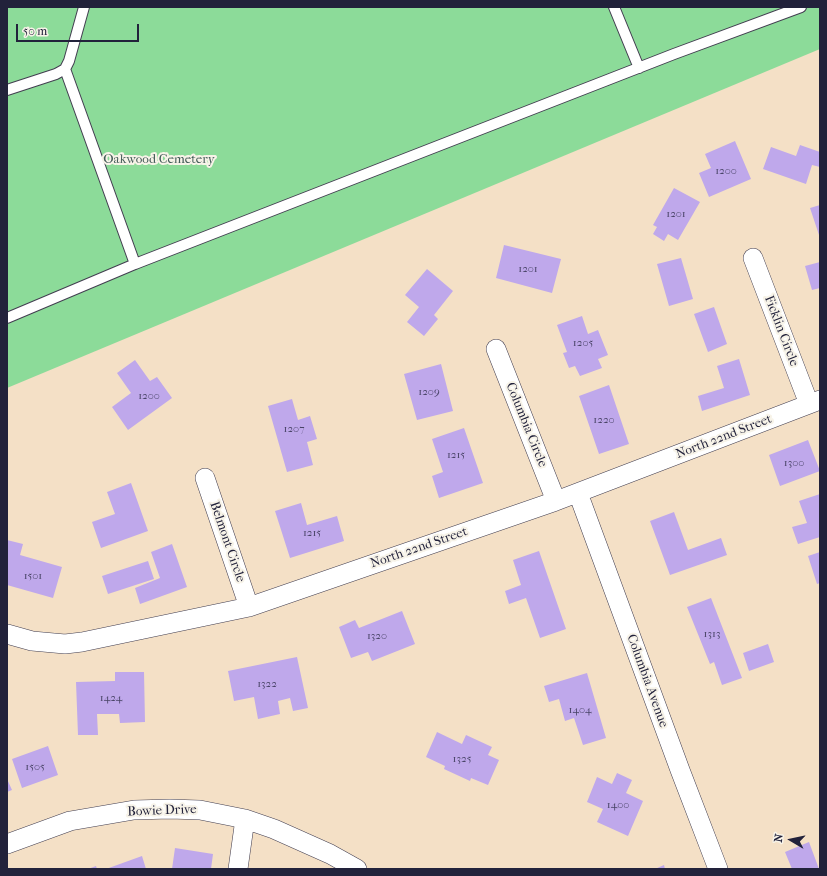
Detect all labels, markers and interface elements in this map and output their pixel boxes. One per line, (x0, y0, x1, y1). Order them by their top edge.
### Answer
scale bar (18, 16, 141, 42)
text: 50 m (23, 24, 47, 38)
park label: Oakwood Cemetery (103, 152, 215, 168)
house number: 1200 (715, 164, 737, 178)
house number: 1201 (666, 207, 686, 221)
house number: 1201 (518, 262, 538, 276)
street label: Ficklin Circle (760, 293, 802, 369)
house number: 1205 (573, 336, 593, 350)
street label: Columbia Circle (502, 380, 550, 470)
house number: 1209 (418, 385, 440, 399)
house number: 1200 (138, 389, 160, 403)
street label: North 22nd Street (674, 412, 774, 462)
house number: 1220 (593, 413, 615, 427)
house number: 1207 (284, 422, 304, 436)
house number: 1215 (447, 448, 465, 462)
house number: 1300 (784, 456, 804, 470)
street label: Belmont Circle (206, 500, 248, 584)
street label: North 22nd Street (368, 524, 470, 572)
house number: 1215 (303, 526, 321, 540)
house number: 1501 (24, 569, 42, 583)
house number: 1313 (704, 627, 720, 641)
house number: 1320 (367, 629, 387, 643)
street label: Columbia Avenue (623, 632, 671, 730)
house number: 1322 (257, 677, 277, 691)
house number: 1424 (100, 691, 122, 705)
house number: 1404 (569, 703, 591, 717)
house number: 1325 (453, 752, 471, 766)
house number: 1505 (25, 760, 45, 774)
house number: 1400 (607, 798, 629, 812)
street label: Bowie Drive (127, 802, 197, 820)
north arrow (771, 820, 811, 860)
text: N (772, 833, 786, 843)

